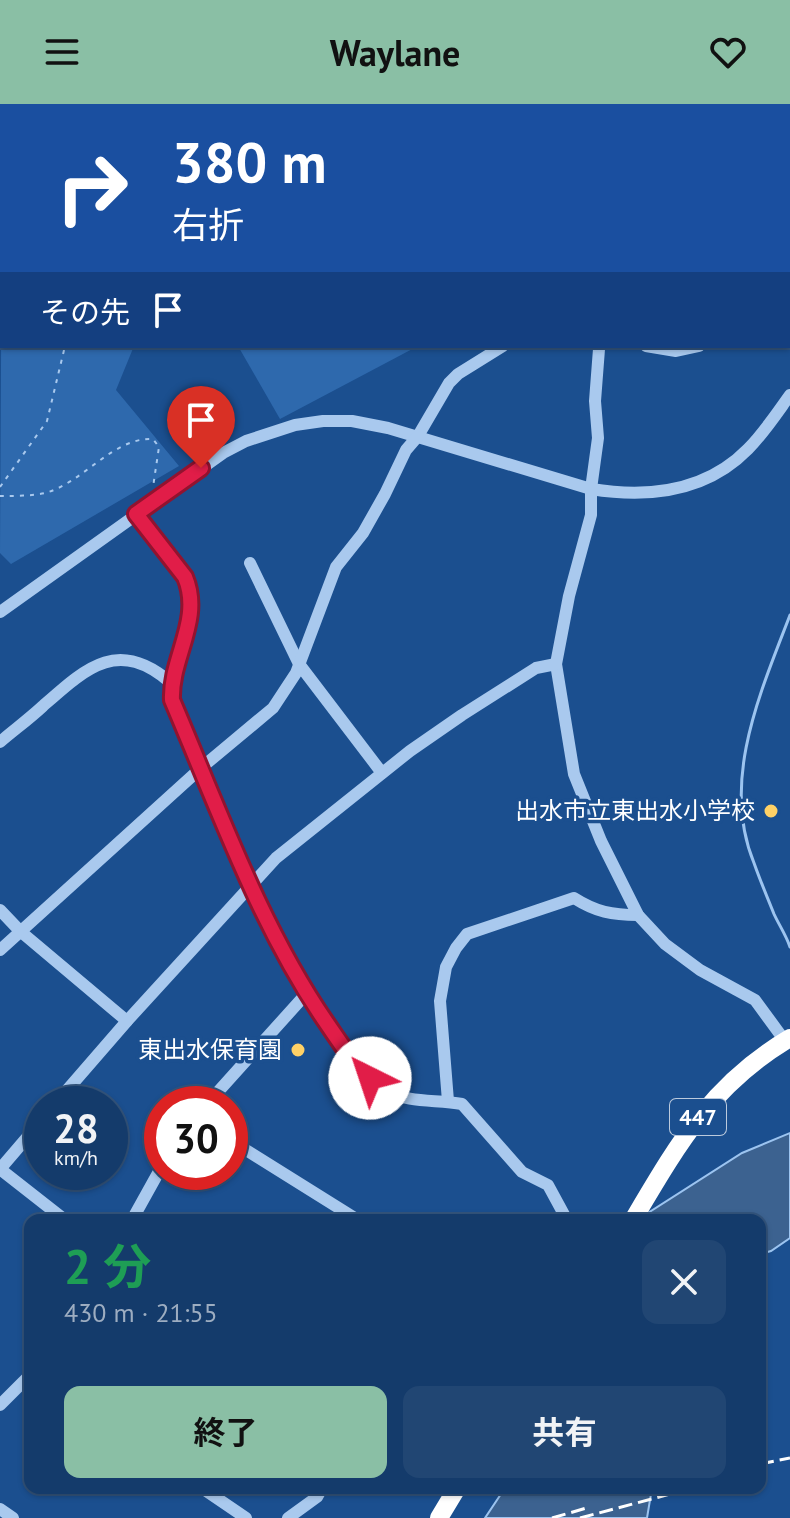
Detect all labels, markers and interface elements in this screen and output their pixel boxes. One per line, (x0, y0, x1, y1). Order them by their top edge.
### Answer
text: Waylane (330, 29, 460, 76)
icon: menu (40, 30, 84, 74)
icon: heart (706, 30, 750, 74)
text: 380 m (172, 126, 327, 198)
icon: right (40, 136, 144, 240)
text: 右折 (172, 201, 244, 248)
icon: arrive (146, 288, 190, 332)
text: その先 (40, 292, 130, 331)
pin (167, 386, 235, 468)
icon: arrive (179, 398, 223, 442)
place label: 出水市立東出水小学校 (515, 795, 755, 826)
marker: 出水市立東出水小学校 (762, 802, 780, 820)
place label: 東出水保育園 (138, 1034, 282, 1065)
position arrow (328, 1036, 412, 1120)
marker: 東出水保育園 (289, 1041, 307, 1059)
speed limit sign: 30 (144, 1086, 248, 1190)
road number: 447 (670, 1099, 726, 1135)
text: 28 (53, 1102, 99, 1154)
text: km/h (54, 1145, 98, 1171)
text: 2 分 (64, 1235, 151, 1297)
button: close (642, 1240, 726, 1324)
text: 430 m · 21:55 (64, 1296, 218, 1329)
button: 終了 (64, 1386, 387, 1478)
button: 共有 (403, 1386, 726, 1478)

